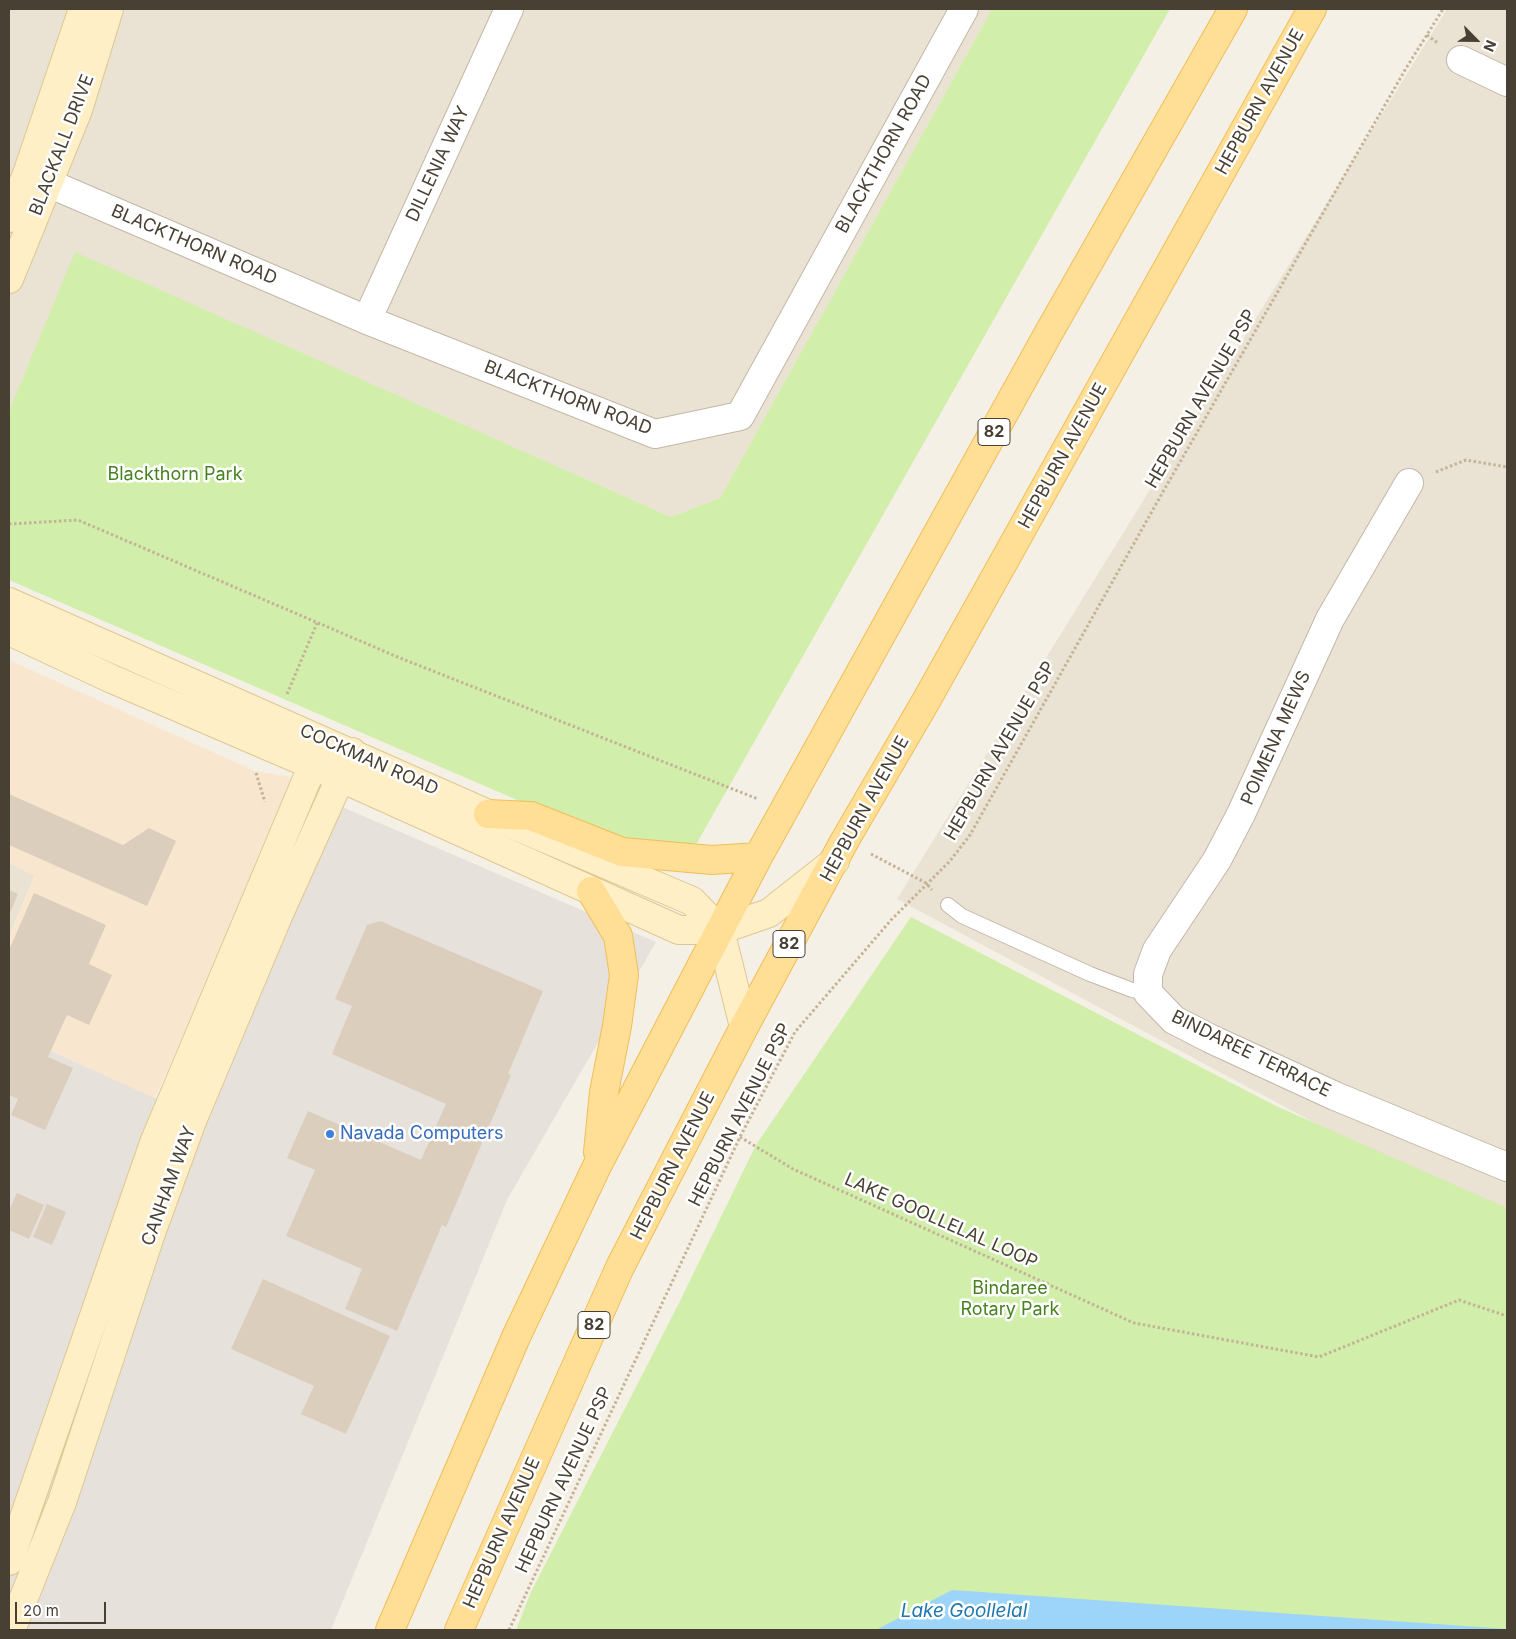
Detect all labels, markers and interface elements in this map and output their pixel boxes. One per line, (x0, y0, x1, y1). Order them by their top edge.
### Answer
north arrow (1451, 15, 1501, 65)
street label: HEPBURN AVENUE (1211, 25, 1309, 179)
text: N (1480, 38, 1500, 54)
street label: BLACKALL DRIVE (25, 71, 99, 219)
street label: BLACKTHORN ROAD (831, 71, 937, 237)
street label: DILLENIA WAY (402, 103, 474, 225)
street label: BLACKTHORN ROAD (108, 200, 280, 290)
street label: HEPBURN AVENUE PSP (1141, 306, 1261, 492)
street label: BLACKTHORN ROAD (481, 356, 655, 440)
street label: HEPBURN AVENUE (1014, 379, 1112, 533)
road number: 82 (978, 418, 1010, 446)
park label: Blackthorn Park (107, 464, 243, 486)
street label: HEPBURN AVENUE PSP (940, 658, 1060, 844)
street label: POIMENA MEWS (1237, 668, 1315, 808)
street label: COCKMAN ROAD (296, 720, 442, 800)
street label: HEPBURN AVENUE (816, 732, 914, 886)
road number: 82 (773, 931, 805, 958)
street label: BINDAREE TERRACE (1168, 1006, 1334, 1102)
street label: HEPBURN AVENUE PSP (684, 1020, 796, 1210)
street label: HEPBURN AVENUE (626, 1088, 720, 1244)
street label: CANHAM WAY (137, 1123, 201, 1249)
place label: Navada Computers (340, 1123, 504, 1145)
marker: Navada Computers (324, 1128, 336, 1140)
street label: LAKE GOOLLELAL LOOP (841, 1169, 1041, 1273)
park label: Bindaree Rotary Park (961, 1278, 1059, 1320)
road number: 82 (578, 1312, 610, 1338)
street label: HEPBURN AVENUE PSP (511, 1384, 617, 1576)
street label: HEPBURN AVENUE (459, 1454, 545, 1612)
scale bar (18, 1592, 109, 1624)
water label: Lake Goollelal (901, 1600, 1027, 1622)
text: 20 m (23, 1601, 59, 1620)

